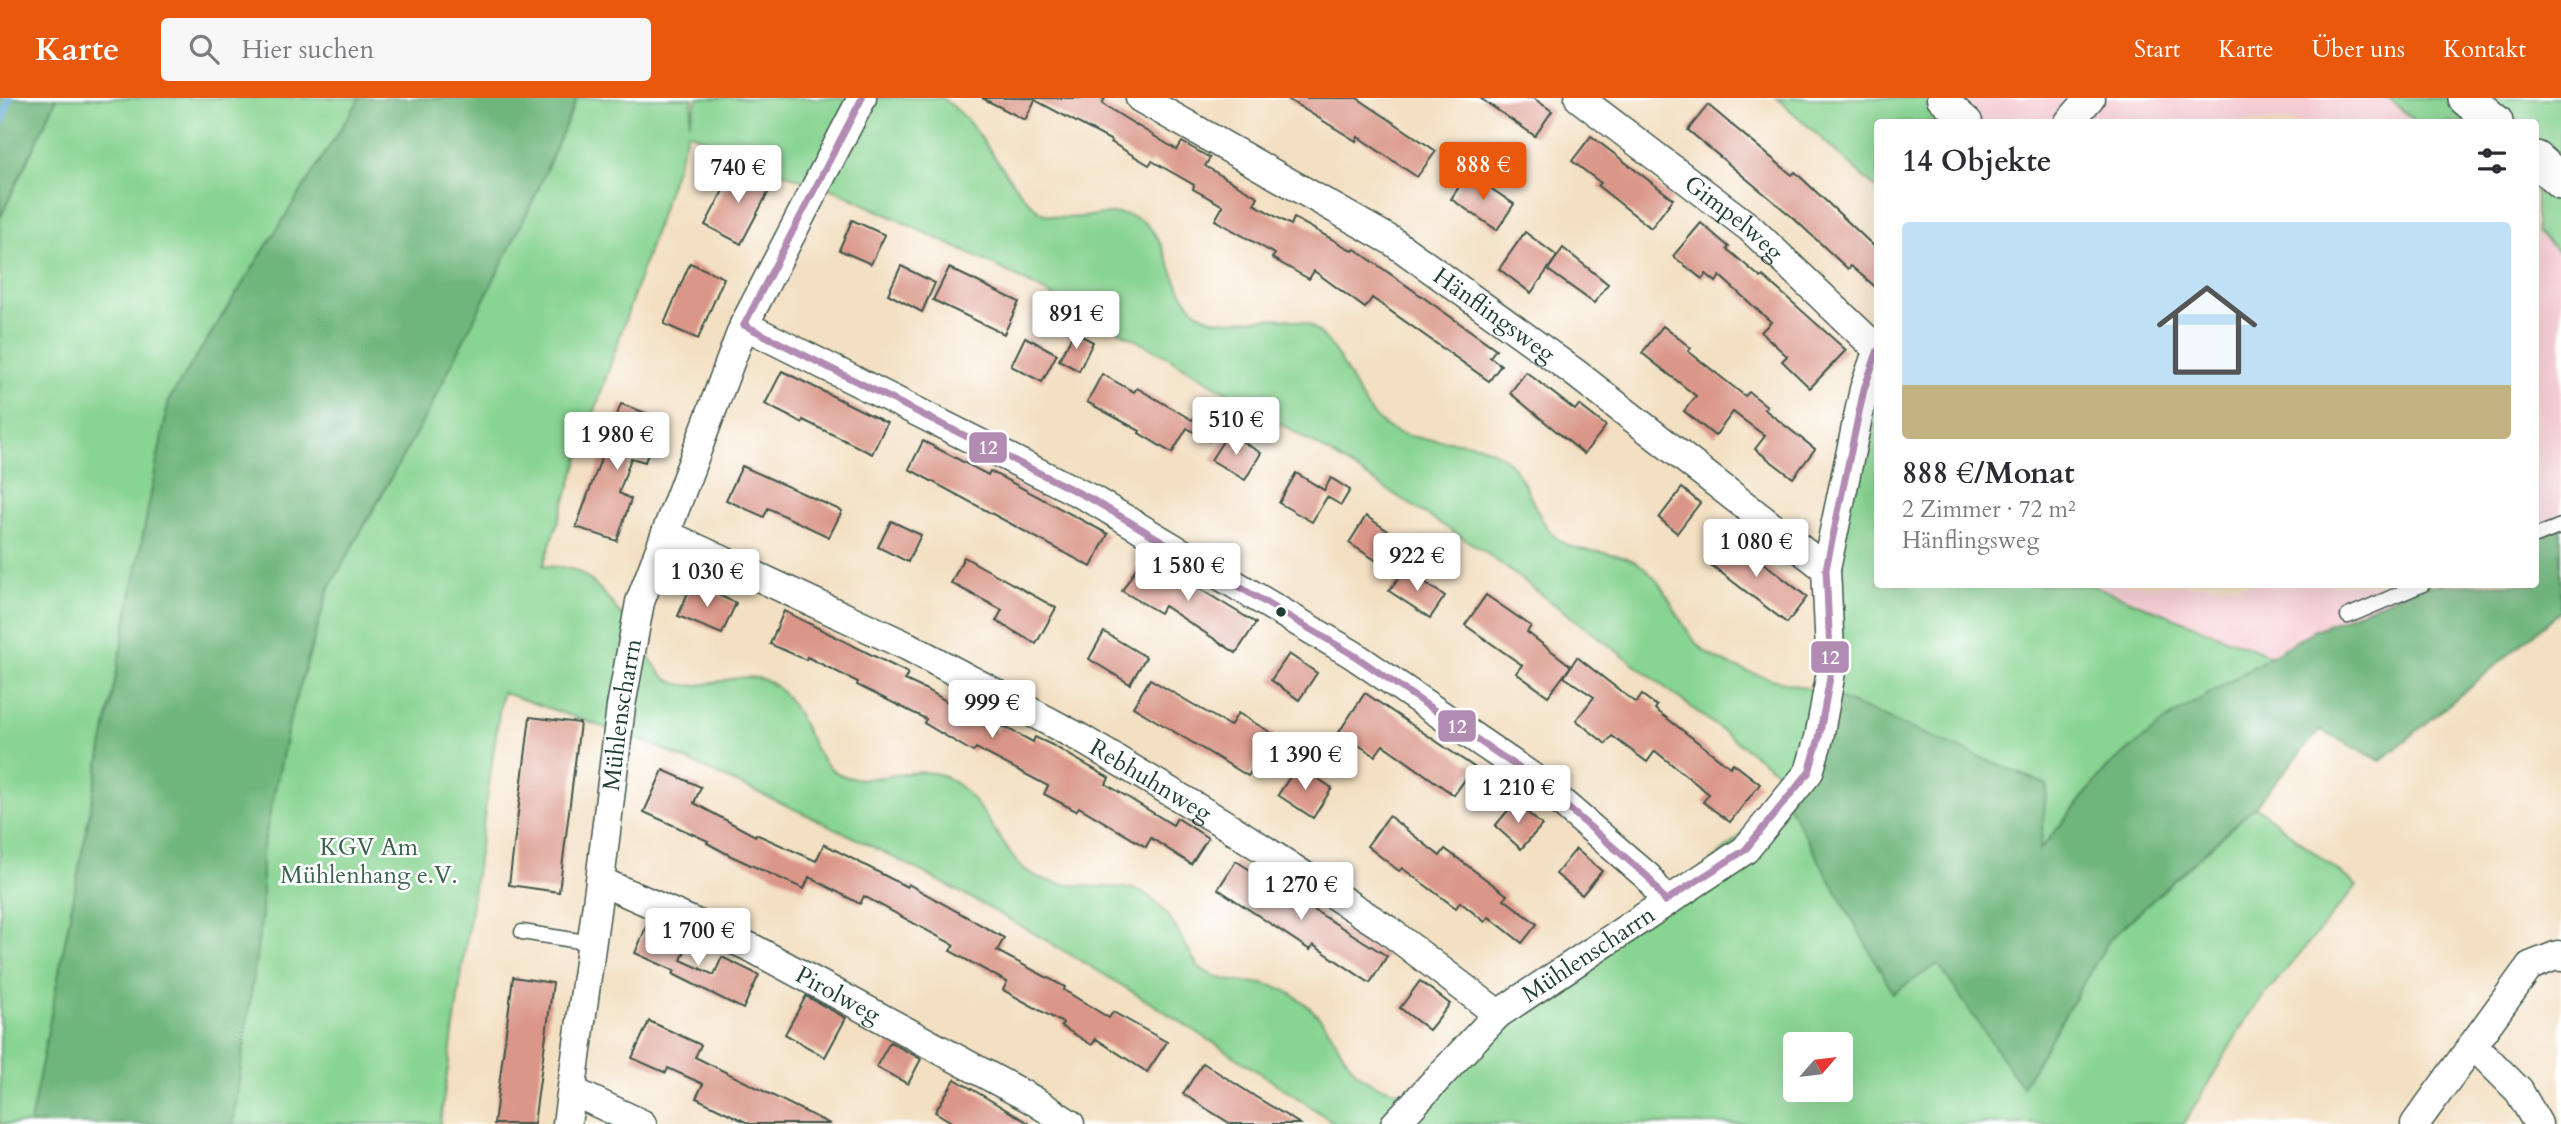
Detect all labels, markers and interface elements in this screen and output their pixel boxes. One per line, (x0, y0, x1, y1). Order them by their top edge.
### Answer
search box (161, 18, 651, 81)
text: Karte (35, 27, 119, 72)
icon: search (185, 30, 223, 68)
text: Hier suchen (241, 32, 374, 67)
text: Start (2134, 33, 2180, 66)
text: Karte (2218, 33, 2274, 66)
text: Über uns (2312, 33, 2405, 66)
text: Kontakt (2443, 33, 2526, 66)
text: 14 Objekte (1902, 141, 2052, 182)
pin: 888 € (1434, 142, 1532, 202)
icon: filters (2473, 142, 2511, 180)
pin: 740 € (689, 146, 787, 205)
text: 888 € (1455, 149, 1511, 180)
text: 740 € (710, 152, 766, 183)
street label: Gimpelweg (1677, 168, 1791, 269)
street label: Hänflingsweg (1426, 260, 1562, 371)
icon: home (2144, 267, 2270, 393)
pin: 891 € (1027, 292, 1125, 351)
text: 891 € (1048, 298, 1104, 329)
pin: 510 € (1187, 398, 1285, 457)
text: 510 € (1208, 404, 1264, 435)
pin: 1 980 € (552, 412, 682, 472)
text: 1 980 € (580, 419, 654, 450)
line badge: 12 (968, 431, 1008, 464)
text: 12 (978, 435, 998, 461)
text: 888 €/Monat (1902, 453, 2074, 494)
text: 2 Zimmer · 72 m² (1902, 494, 2076, 525)
pin: 1 080 € (1691, 519, 1821, 579)
text: Hänflingsweg (1902, 525, 2039, 556)
text: 1 080 € (1719, 526, 1793, 557)
pin: 922 € (1368, 533, 1466, 593)
text: 922 € (1389, 540, 1445, 571)
pin: 1 580 € (1123, 544, 1253, 603)
pin: 1 030 € (642, 550, 772, 609)
text: 1 580 € (1151, 550, 1225, 581)
text: 1 030 € (670, 556, 744, 587)
unlabelled marker (1274, 605, 1288, 619)
street label: Mühlenscharrn (595, 636, 650, 793)
line badge: 12 (1810, 640, 1850, 674)
text: 12 (1820, 645, 1840, 671)
pin: 999 € (943, 680, 1041, 740)
text: 999 € (964, 687, 1020, 718)
line badge: 12 (1437, 709, 1477, 743)
text: 12 (1447, 714, 1467, 740)
street label: Rebhuhnweg (1083, 731, 1218, 830)
pin: 1 390 € (1240, 732, 1370, 792)
text: 1 390 € (1268, 739, 1342, 770)
pin: 1 210 € (1453, 766, 1583, 825)
text: 1 210 € (1481, 772, 1555, 803)
park label: KGV Am Mühlenhang e.V. (280, 831, 458, 892)
pin: 1 270 € (1236, 862, 1366, 922)
text: 1 270 € (1264, 869, 1338, 900)
street label: Mühlenscharrn (1516, 898, 1662, 1011)
pin: 1 700 € (633, 908, 763, 968)
text: 1 700 € (661, 915, 735, 946)
street label: Pirolweg (789, 959, 887, 1032)
north arrow (1783, 1032, 1853, 1102)
map controls (1783, 1032, 1853, 1102)

